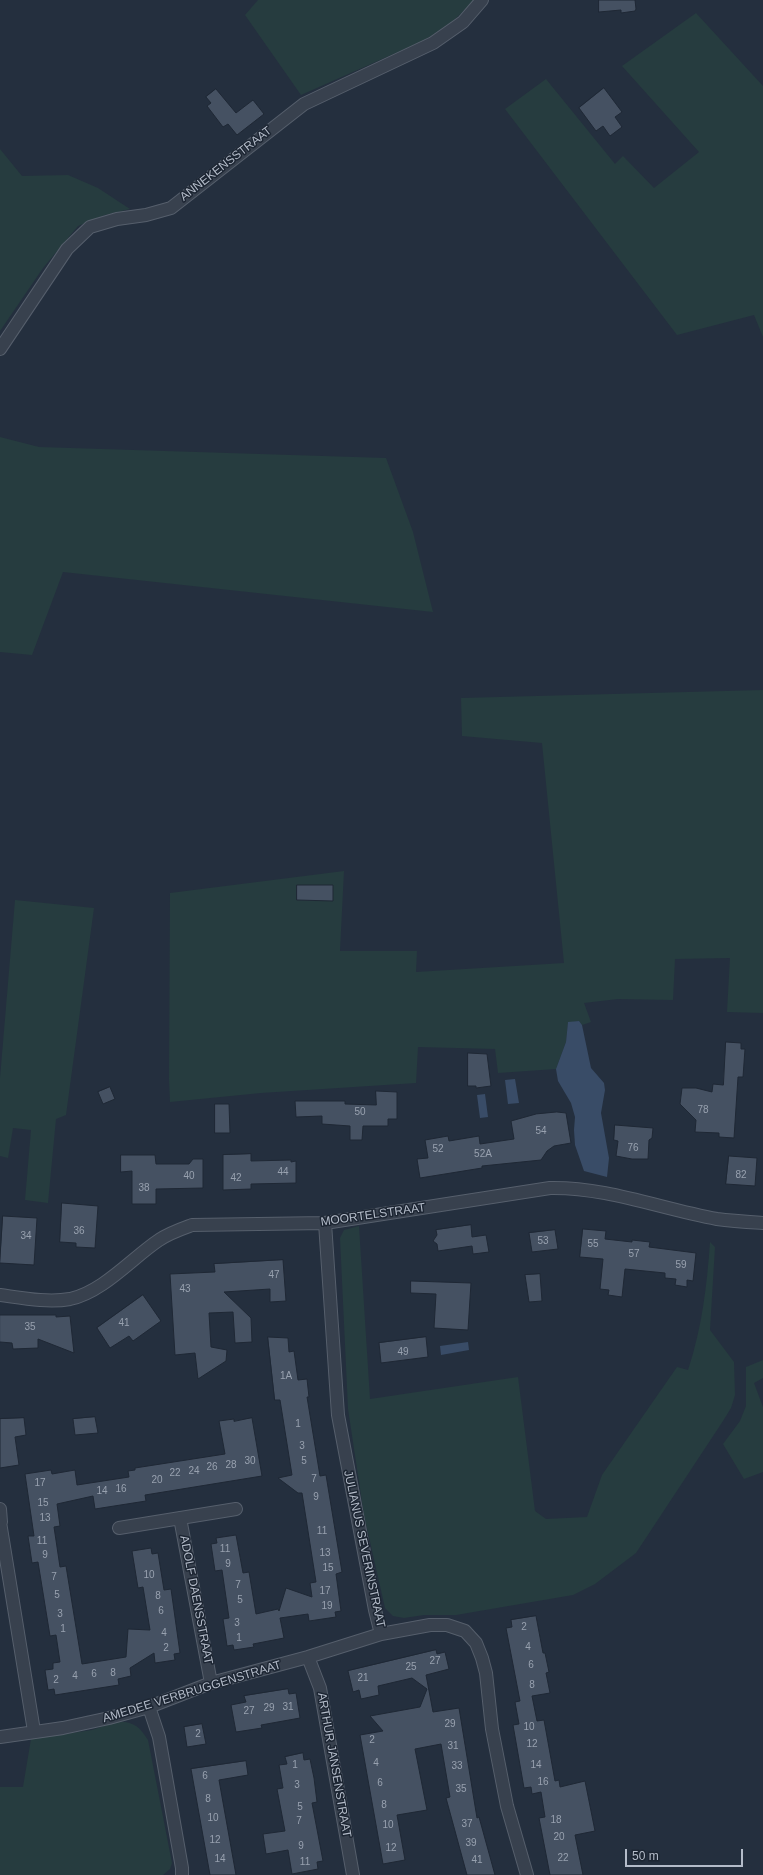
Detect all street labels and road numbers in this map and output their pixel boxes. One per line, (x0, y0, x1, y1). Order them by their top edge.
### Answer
street label: ANNEKENSSTRAAT (177, 124, 275, 204)
street label: MOORTELSTRAAT (320, 1201, 426, 1229)
street label: JULIANUS SEVERINSTRAAT (340, 1469, 388, 1629)
street label: ADOLF DAENSSTRAAT (176, 1534, 216, 1666)
street label: AMEDEE VERBRUGGENSTRAAT (101, 1658, 283, 1726)
street label: ARTHUR JANSENSTRAAT (314, 1691, 354, 1839)

